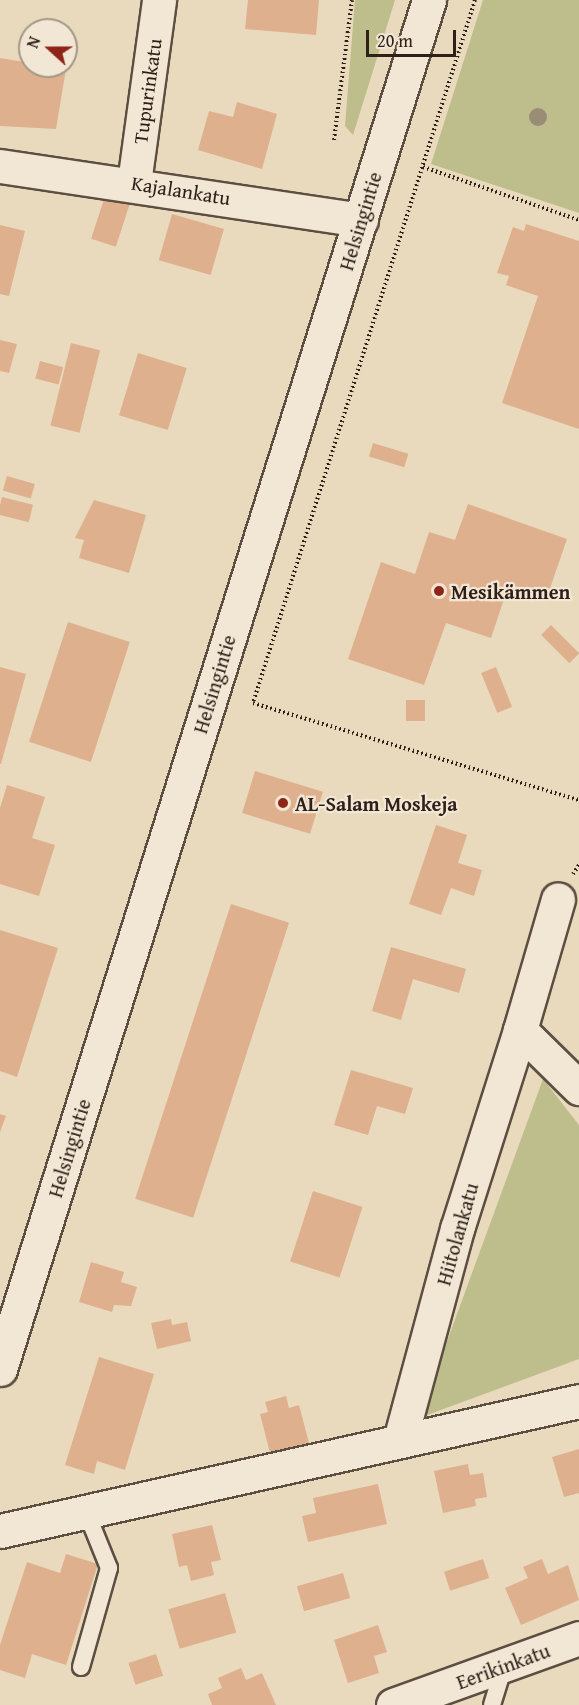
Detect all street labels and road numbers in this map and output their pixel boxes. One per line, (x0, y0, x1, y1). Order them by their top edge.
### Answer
street label: Tupurinkatu (128, 37, 166, 145)
street label: Helsingintie (334, 169, 386, 273)
street label: Kajalankatu (130, 170, 232, 210)
street label: Helsingintie (188, 632, 240, 736)
street label: Helsingintie (43, 1096, 95, 1200)
street label: Hiitolankatu (431, 1180, 483, 1288)
street label: Eerikinkatu (453, 1638, 553, 1694)

